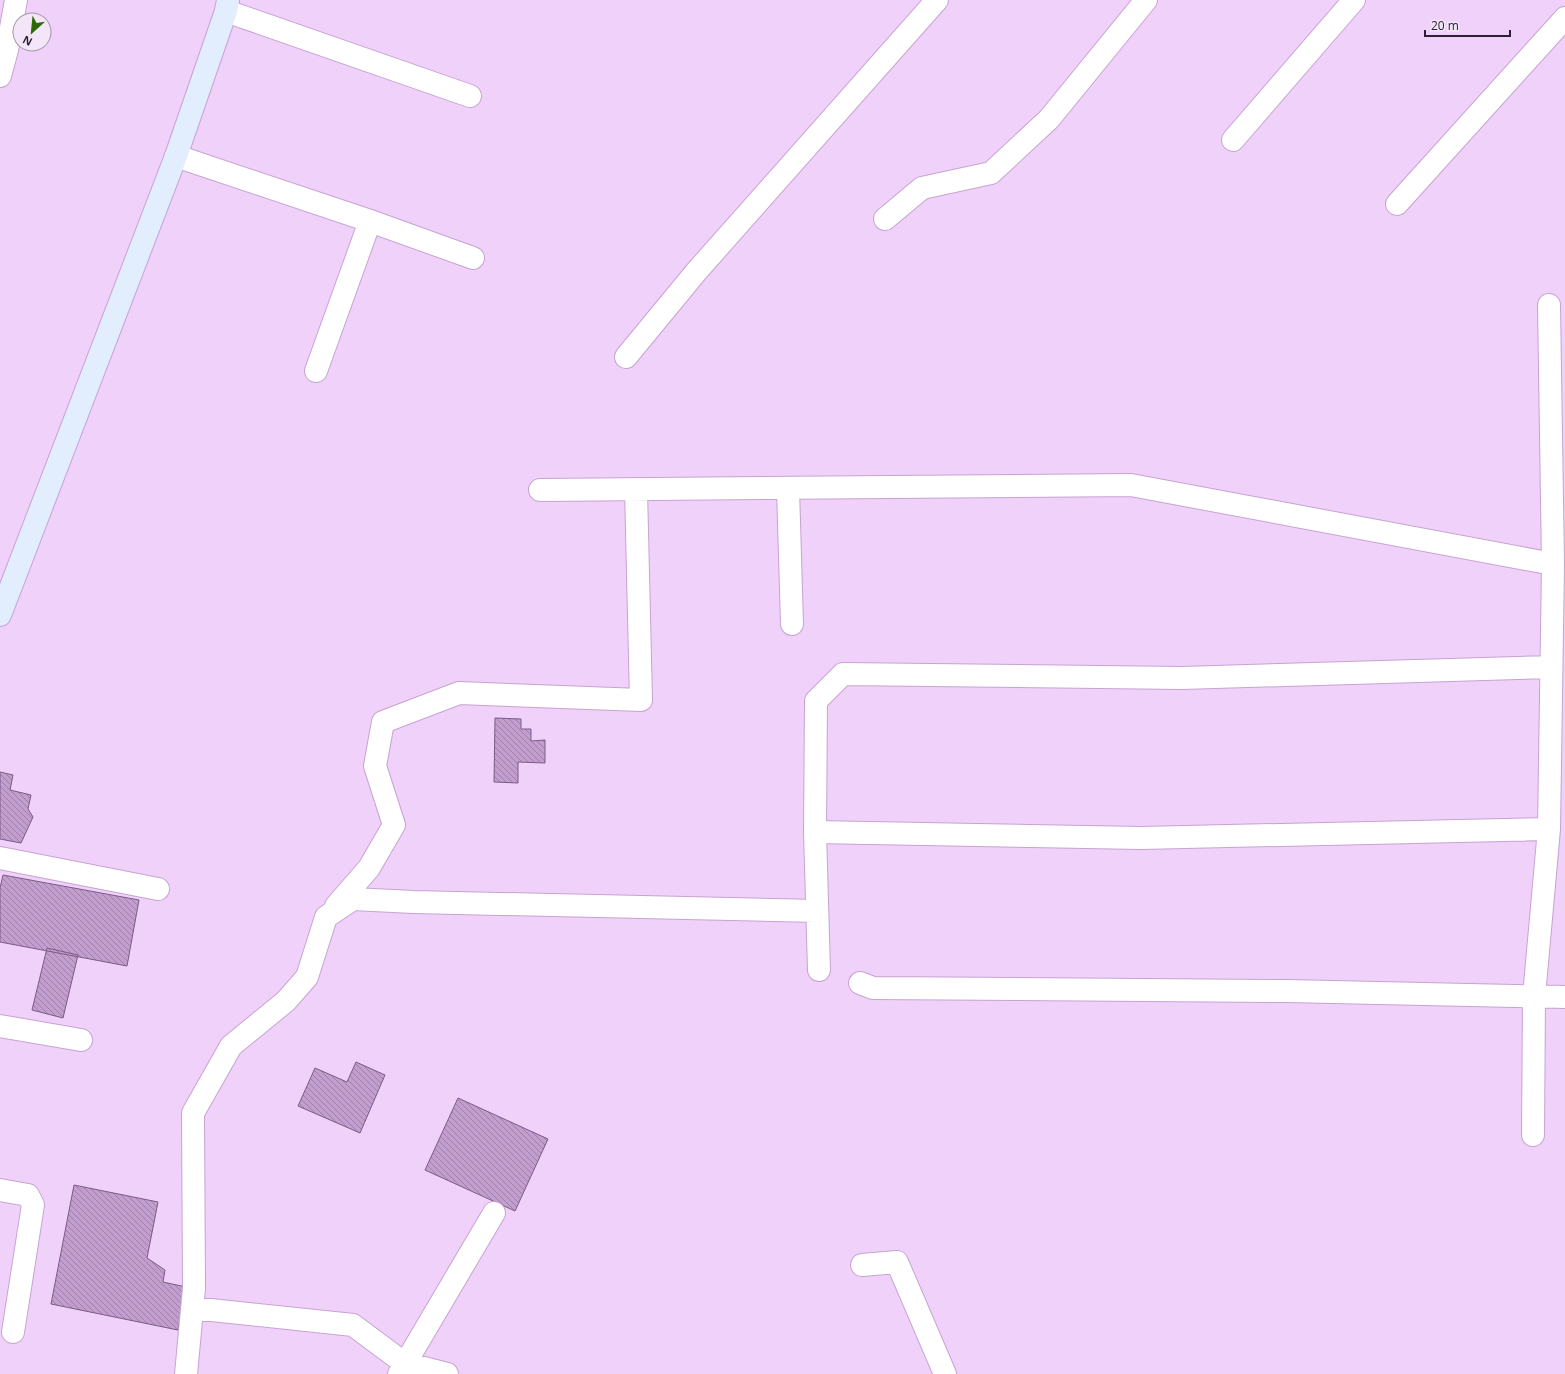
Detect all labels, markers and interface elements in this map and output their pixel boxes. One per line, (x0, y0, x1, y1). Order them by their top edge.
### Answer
north arrow (12, 12, 52, 52)
scale bar (1425, 12, 1510, 38)
text: 20 m (1431, 17, 1459, 34)
text: N (20, 33, 35, 50)

